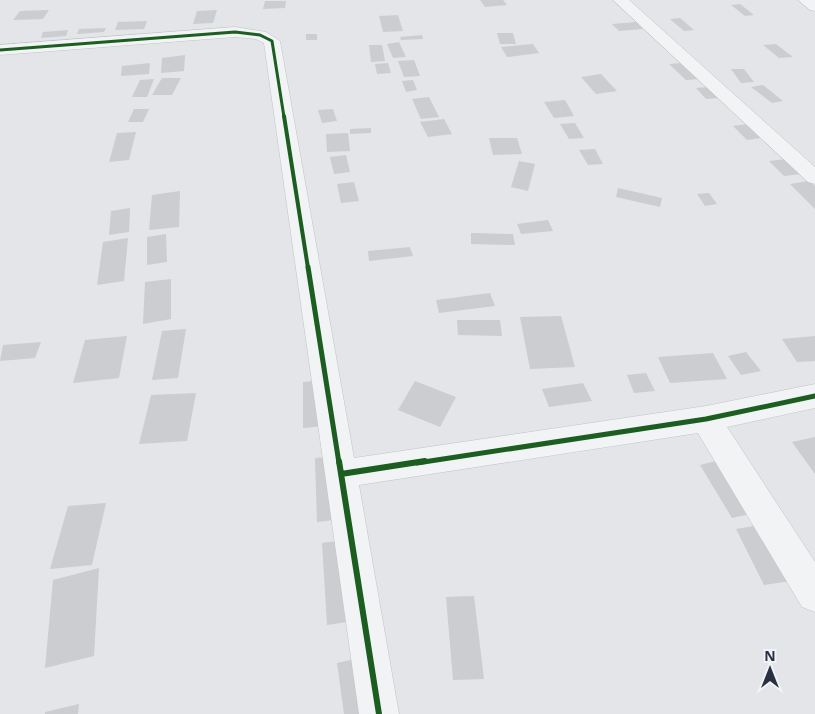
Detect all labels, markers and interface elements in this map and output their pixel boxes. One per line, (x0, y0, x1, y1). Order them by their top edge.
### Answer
north arrow (745, 644, 795, 694)
text: N (764, 646, 776, 665)

